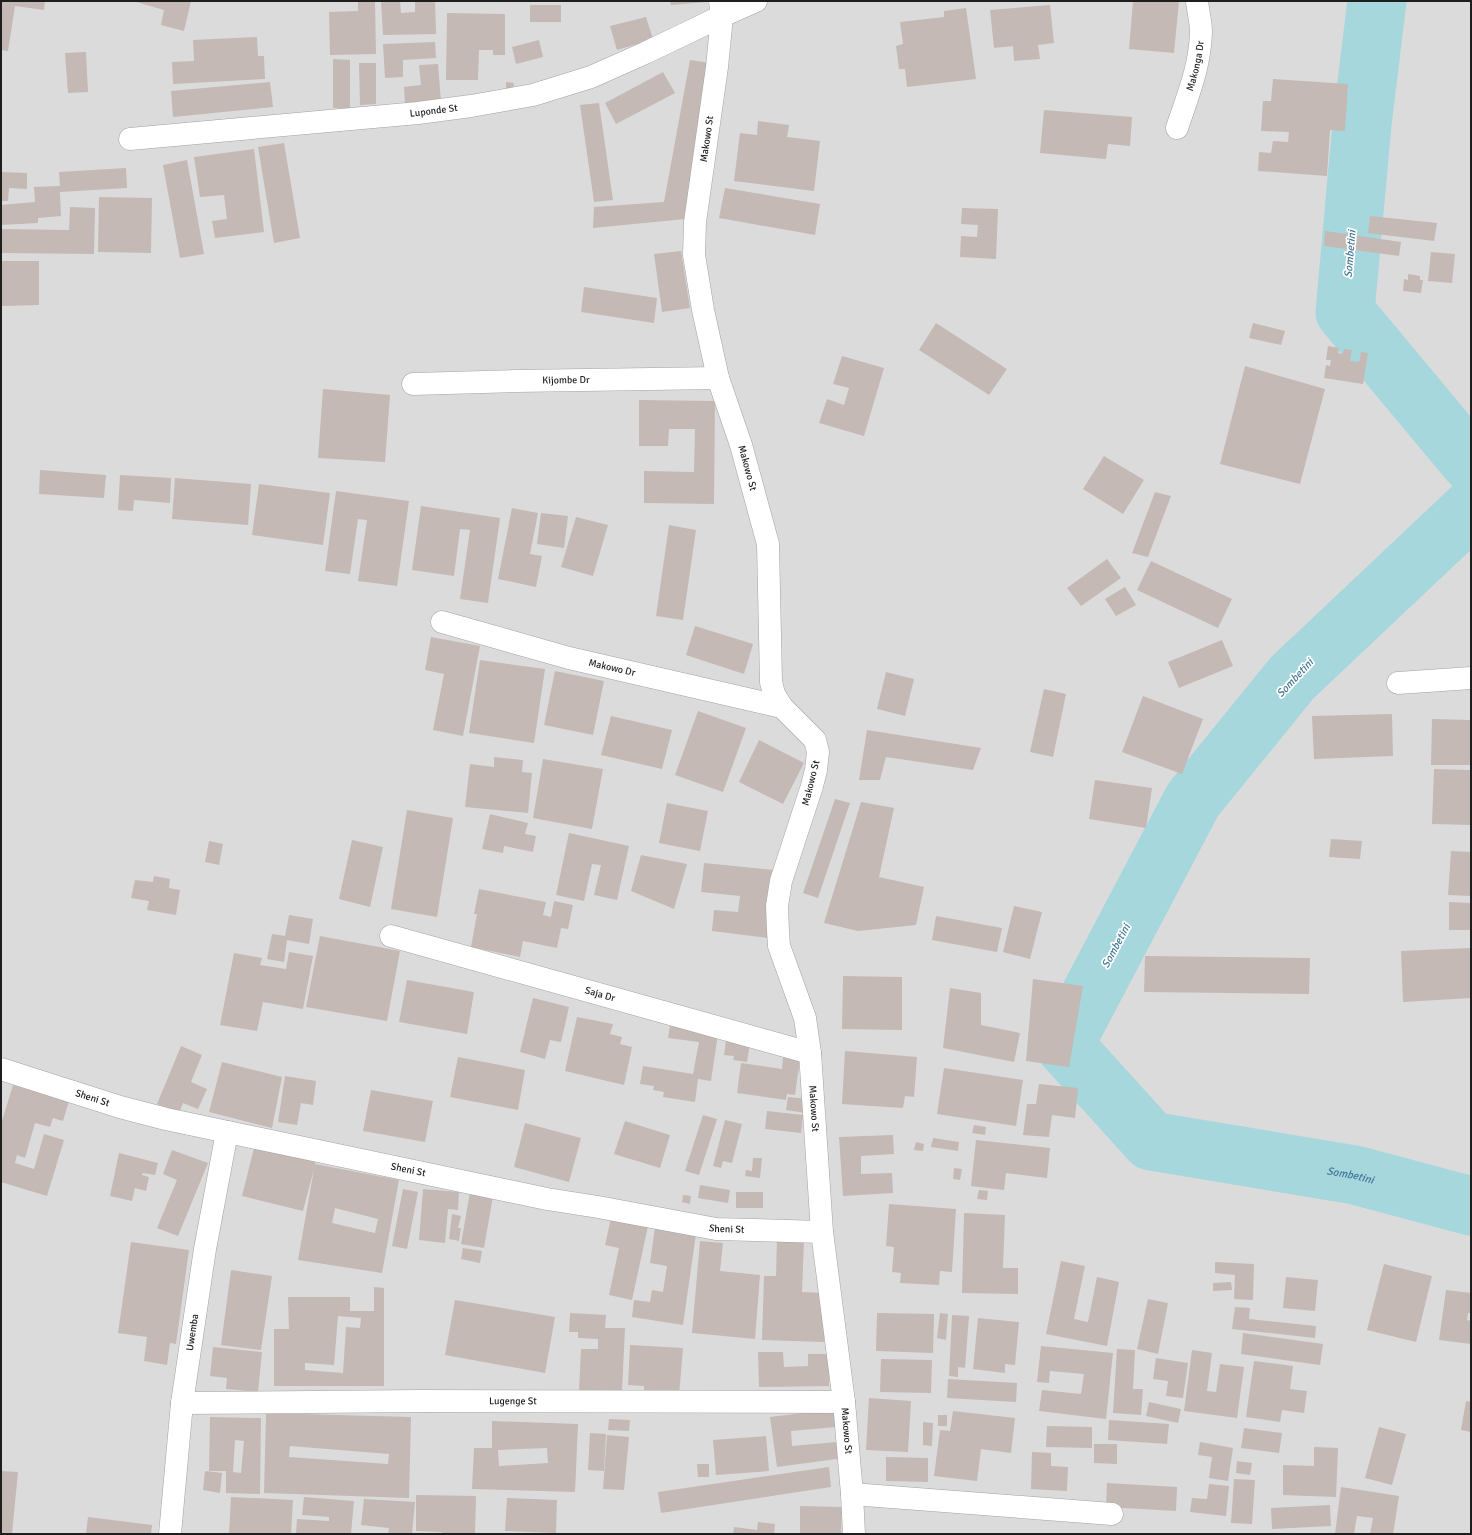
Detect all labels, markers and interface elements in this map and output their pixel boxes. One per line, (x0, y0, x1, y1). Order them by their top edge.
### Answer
street label: Makonga Dr (1184, 40, 1207, 93)
street label: Luponde St (409, 102, 459, 120)
street label: Makowo St (698, 115, 716, 163)
water label: Sombetini (1341, 229, 1359, 278)
street label: Kijombe Dr (542, 374, 590, 387)
street label: Makowo St (735, 444, 759, 493)
water label: Sombetini (1274, 655, 1317, 700)
street label: Makowo Dr (587, 657, 637, 679)
street label: Makowo St (800, 758, 823, 807)
water label: Sombetini (1099, 921, 1133, 970)
street label: Saja Dr (584, 984, 617, 1004)
street label: Makowo St (806, 1085, 821, 1133)
street label: Sheni St (74, 1087, 112, 1109)
street label: Sheni St (390, 1160, 427, 1179)
water label: Sombetini (1326, 1164, 1376, 1187)
street label: Sheni St (708, 1222, 745, 1236)
street label: Uwemba (184, 1313, 201, 1352)
street label: Lugenge St (489, 1395, 537, 1407)
street label: Makowo St (839, 1407, 855, 1455)

